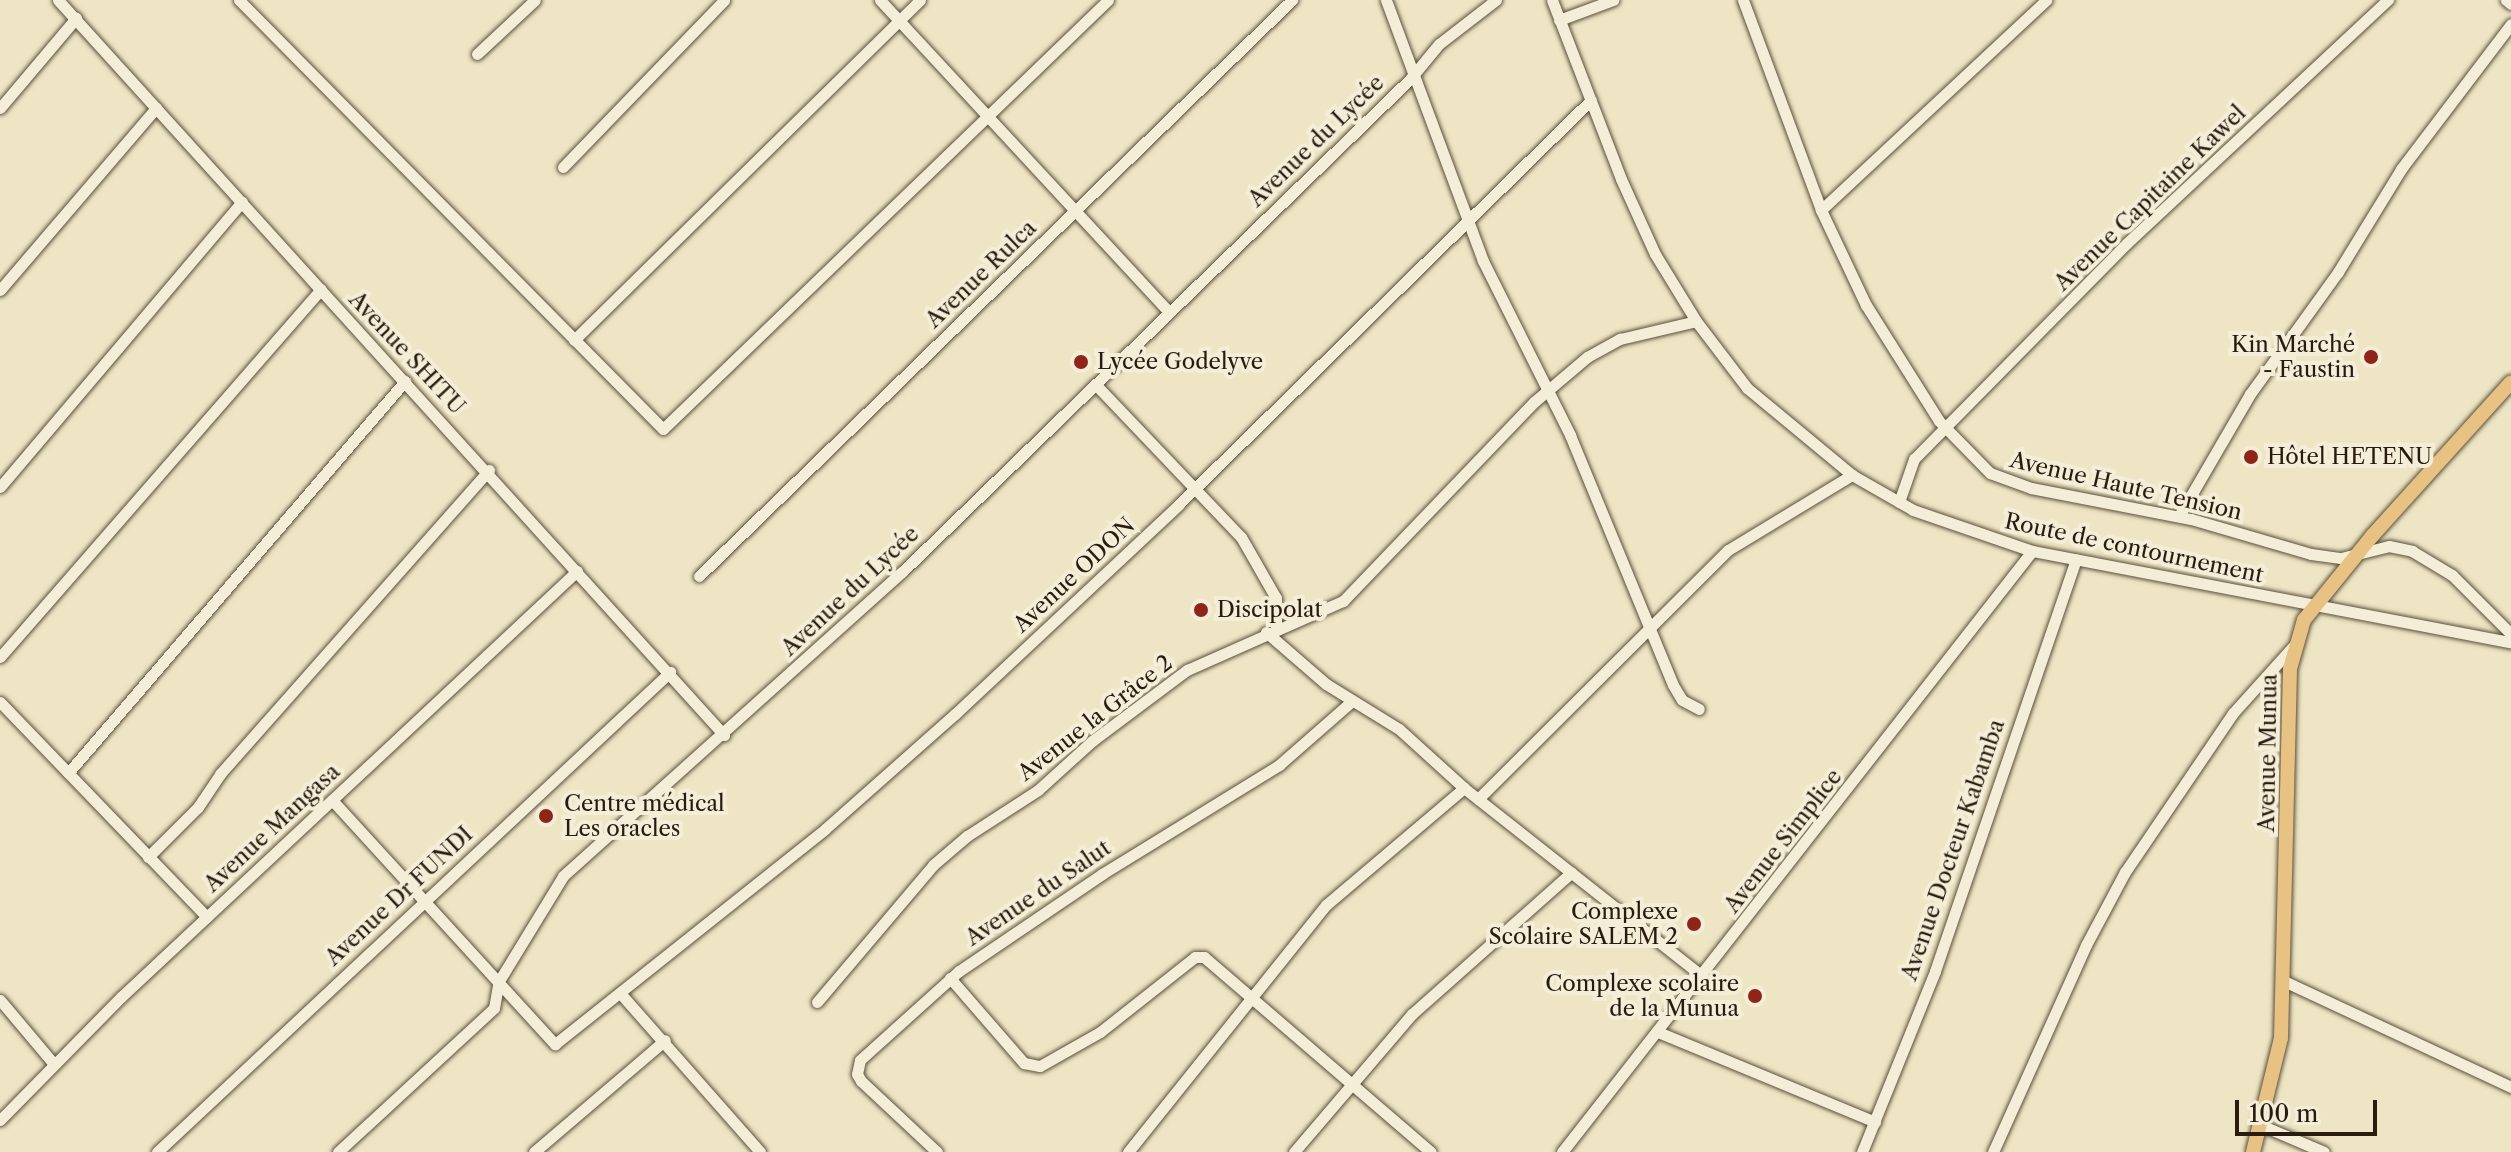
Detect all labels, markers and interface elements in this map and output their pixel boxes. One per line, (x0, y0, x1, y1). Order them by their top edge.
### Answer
street label: Avenue du Lycée (1243, 70, 1389, 212)
street label: Avenue Capitaine Kawel (2049, 100, 2251, 296)
street label: Avenue Rulca (920, 215, 1042, 333)
street label: Avenue SHITU (344, 286, 470, 420)
place label: Kin Marché - Faustin (2231, 331, 2355, 382)
marker: Kin Marché - Faustin (2362, 348, 2380, 366)
place label: Lycée Godelyve (1097, 349, 1263, 375)
marker: Lycée Godelyve (1072, 353, 1090, 371)
place label: Hôtel HETENU (2267, 444, 2432, 470)
street label: Avenue Haute Tension (2007, 446, 2245, 526)
marker: Hôtel HETENU (2242, 448, 2260, 466)
street label: Route de contournement (2002, 508, 2266, 588)
street label: Avenue ODON (1008, 512, 1140, 638)
street label: Avenue du Lycée (776, 521, 924, 661)
place label: Discipolat (1217, 597, 1322, 623)
marker: Discipolat (1192, 601, 1210, 619)
street label: Avenue la Grâce 2 (1012, 649, 1178, 787)
street label: Avenue Munua (2253, 674, 2283, 832)
street label: Avenue Docteur Kabamba (1896, 716, 2010, 984)
street label: Avenue Mangasa (199, 758, 345, 898)
street label: Avenue Simplice (1719, 764, 1847, 918)
place label: Centre médical Les oracles (564, 790, 725, 842)
marker: Centre médical Les oracles (535, 805, 557, 827)
street label: Avenue Dr FUNDI (320, 821, 478, 971)
street label: Avenue du Salut (960, 835, 1116, 951)
place label: Complexe Scolaire SALEM 2 (1488, 898, 1678, 950)
marker: Complexe Scolaire SALEM 2 (1685, 915, 1703, 933)
place label: Complexe scolaire de la Munua (1545, 970, 1739, 1022)
marker: Complexe scolaire de la Munua (1746, 987, 1764, 1005)
scale bar (2239, 1084, 2381, 1134)
text: 100 m (2249, 1099, 2318, 1128)

